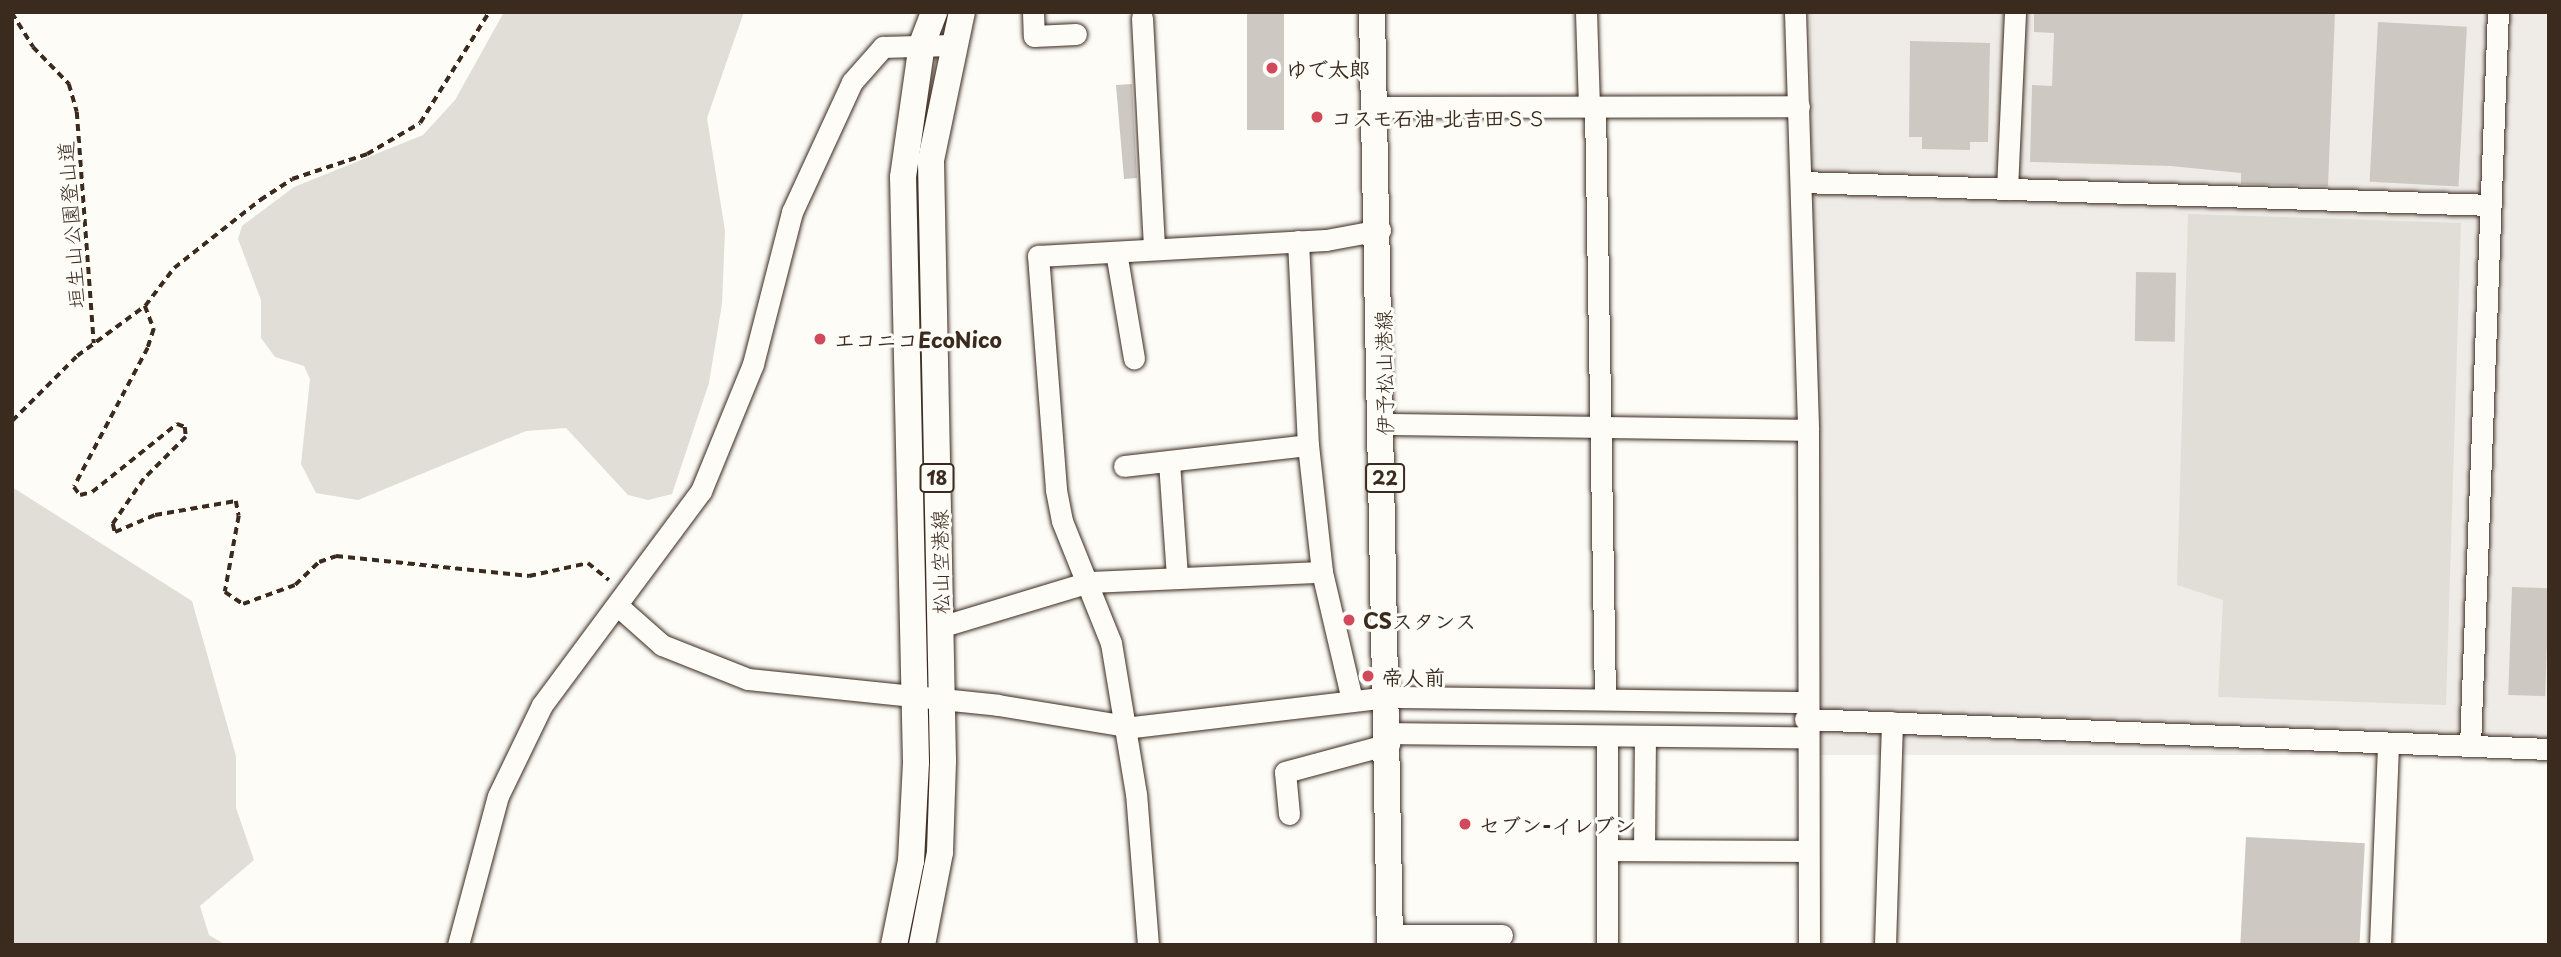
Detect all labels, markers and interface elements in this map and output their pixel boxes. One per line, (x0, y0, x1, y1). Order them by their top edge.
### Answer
place label: ゆで太郎 (1286, 55, 1370, 81)
marker: ゆで太郎 (1264, 60, 1280, 76)
place label: コスモ石油 北吉田ＳＳ (1331, 104, 1548, 130)
marker: コスモ石油 北吉田ＳＳ (1309, 109, 1325, 125)
street label: 垣生山公園登山道 (52, 140, 88, 310)
street label: 伊予松山港線 (1369, 310, 1397, 436)
place label: エコニコEcoNico (834, 326, 1002, 352)
marker: エコニコEcoNico (812, 331, 828, 347)
road number: 18 (920, 463, 954, 494)
road number: 22 (1364, 463, 1406, 494)
street label: 松山空港線 (925, 509, 953, 615)
place label: CSスタンス (1363, 607, 1476, 633)
marker: CSスタンス (1341, 612, 1357, 628)
place label: 帝人前 (1382, 663, 1445, 689)
marker: 帝人前 (1360, 668, 1376, 684)
place label: セブン-イレブン (1479, 811, 1636, 837)
marker: セブン-イレブン (1457, 816, 1473, 832)

